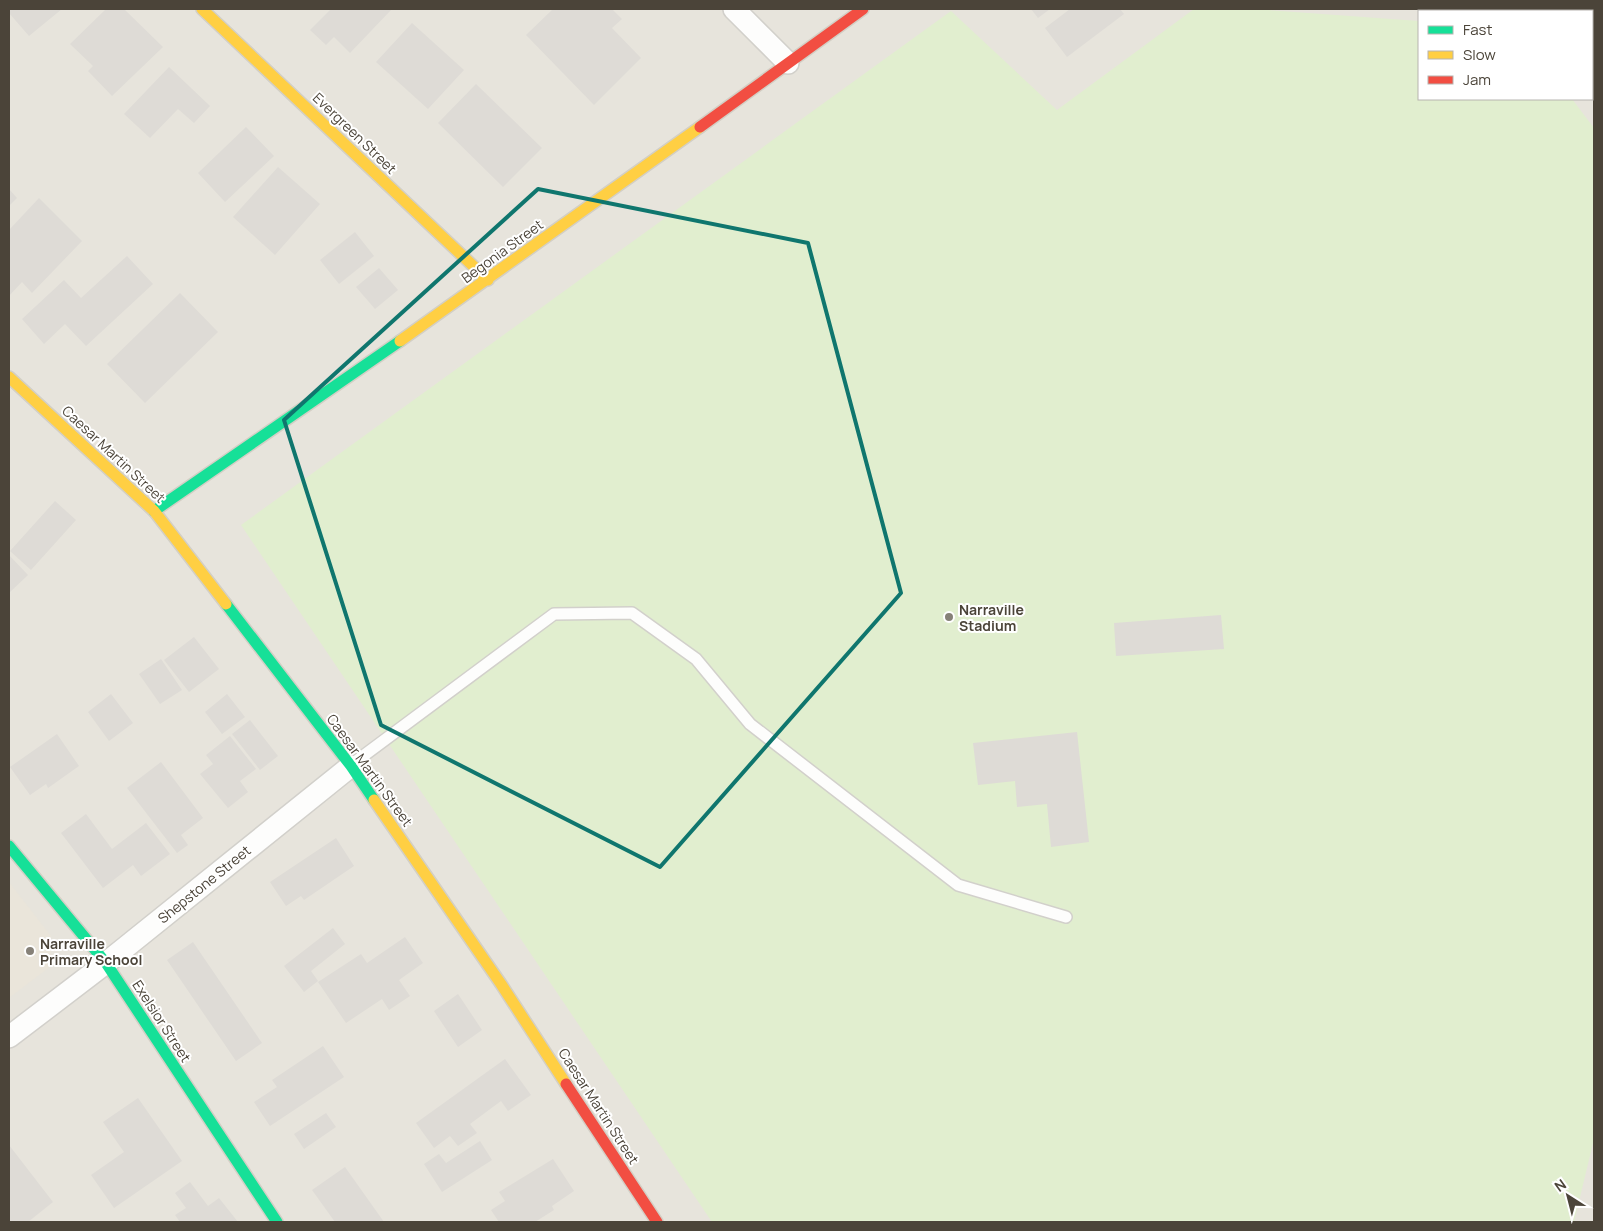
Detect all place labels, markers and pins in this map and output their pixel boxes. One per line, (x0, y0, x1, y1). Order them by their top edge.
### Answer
place label: Narraville Stadium (959, 600, 1024, 635)
marker: Narraville Stadium (943, 611, 955, 623)
place label: Narraville Primary School (40, 934, 142, 969)
marker: Narraville Primary School (24, 945, 36, 957)

